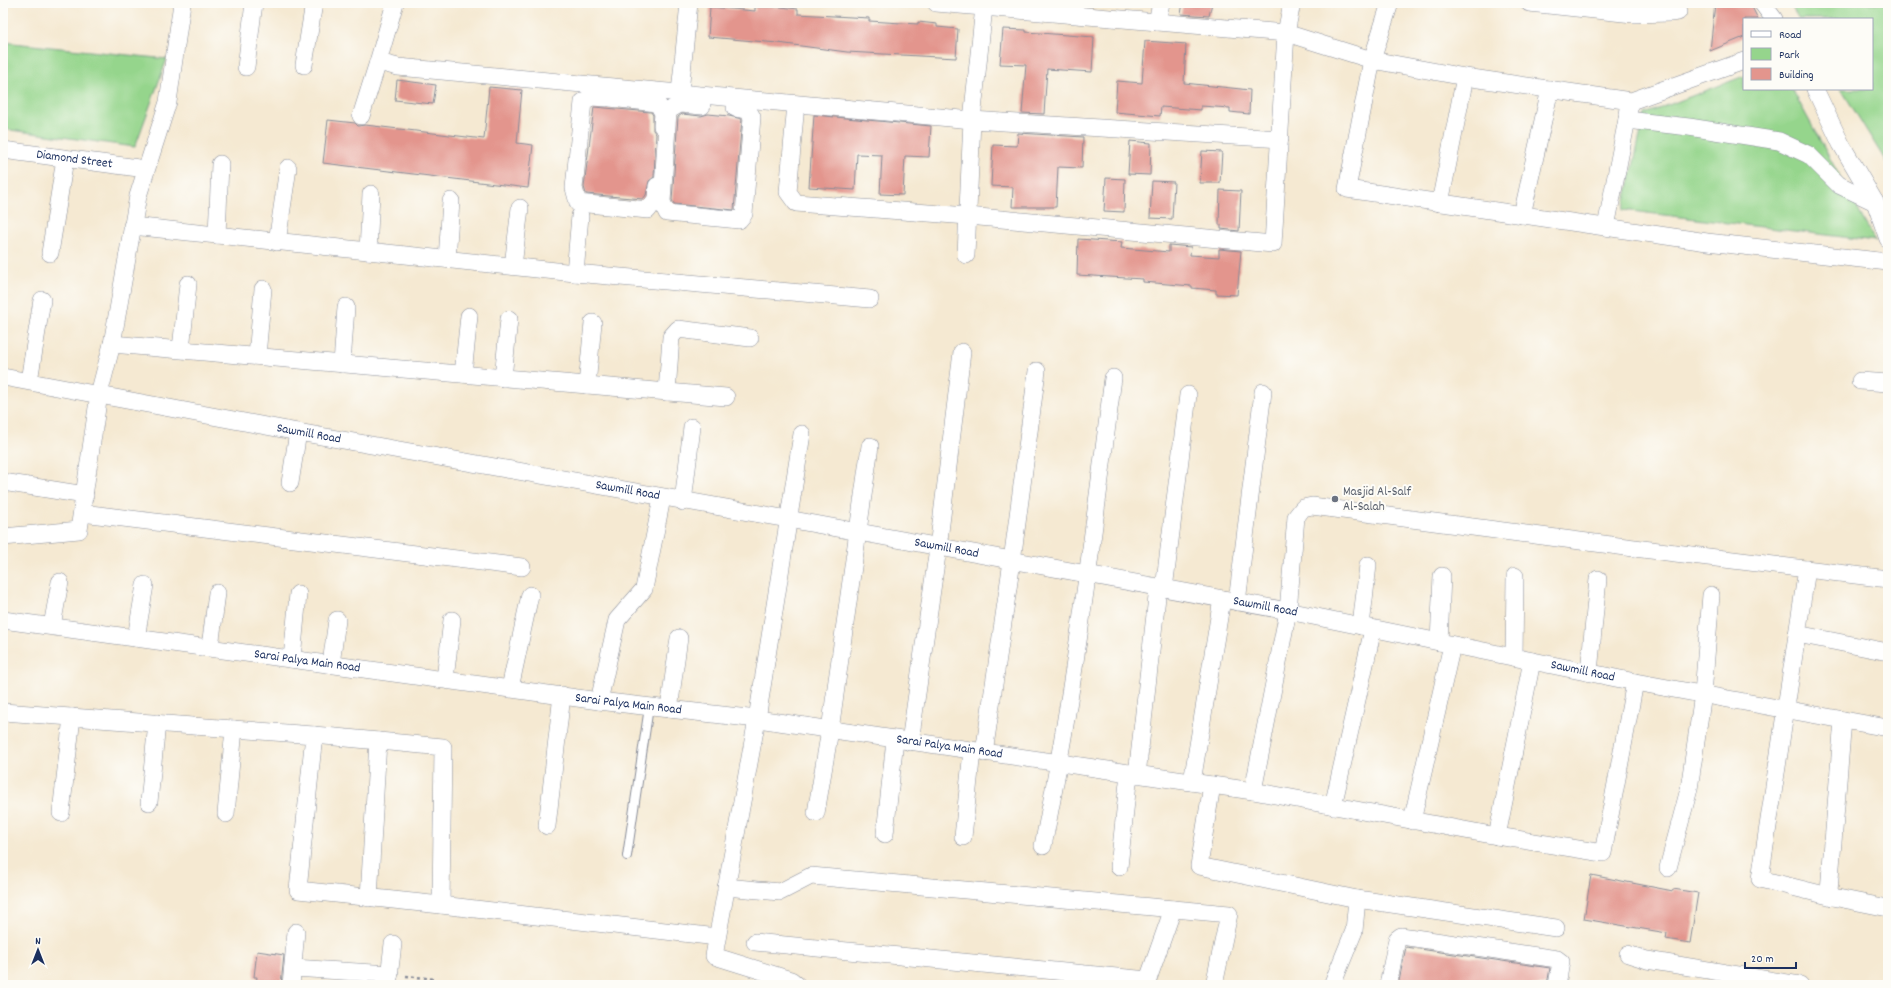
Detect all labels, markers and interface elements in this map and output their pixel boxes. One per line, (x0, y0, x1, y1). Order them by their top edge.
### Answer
legend (1743, 18, 1873, 90)
text: Road (1779, 27, 1801, 44)
text: Park (1779, 47, 1800, 64)
text: Building (1779, 67, 1814, 84)
street label: Diamond Street (35, 145, 114, 174)
street label: Sawmill Road (275, 419, 342, 449)
street label: Sawmill Road (594, 476, 661, 506)
place label: Masjid Al-Salf Al-Salah (1343, 483, 1412, 517)
marker: Masjid Al-Salf Al-Salah (1330, 494, 1340, 504)
street label: Sawmill Road (913, 533, 980, 563)
street label: Sawmill Road (1232, 592, 1299, 622)
street label: Sarai Palya Main Road (253, 645, 362, 678)
street label: Sawmill Road (1549, 655, 1617, 687)
street label: Sarai Palya Main Road (574, 688, 683, 720)
street label: Sarai Palya Main Road (895, 730, 1004, 764)
north arrow (18, 930, 58, 970)
text: N (35, 934, 41, 950)
scale bar (1745, 944, 1796, 970)
text: 20 m (1751, 951, 1774, 968)

